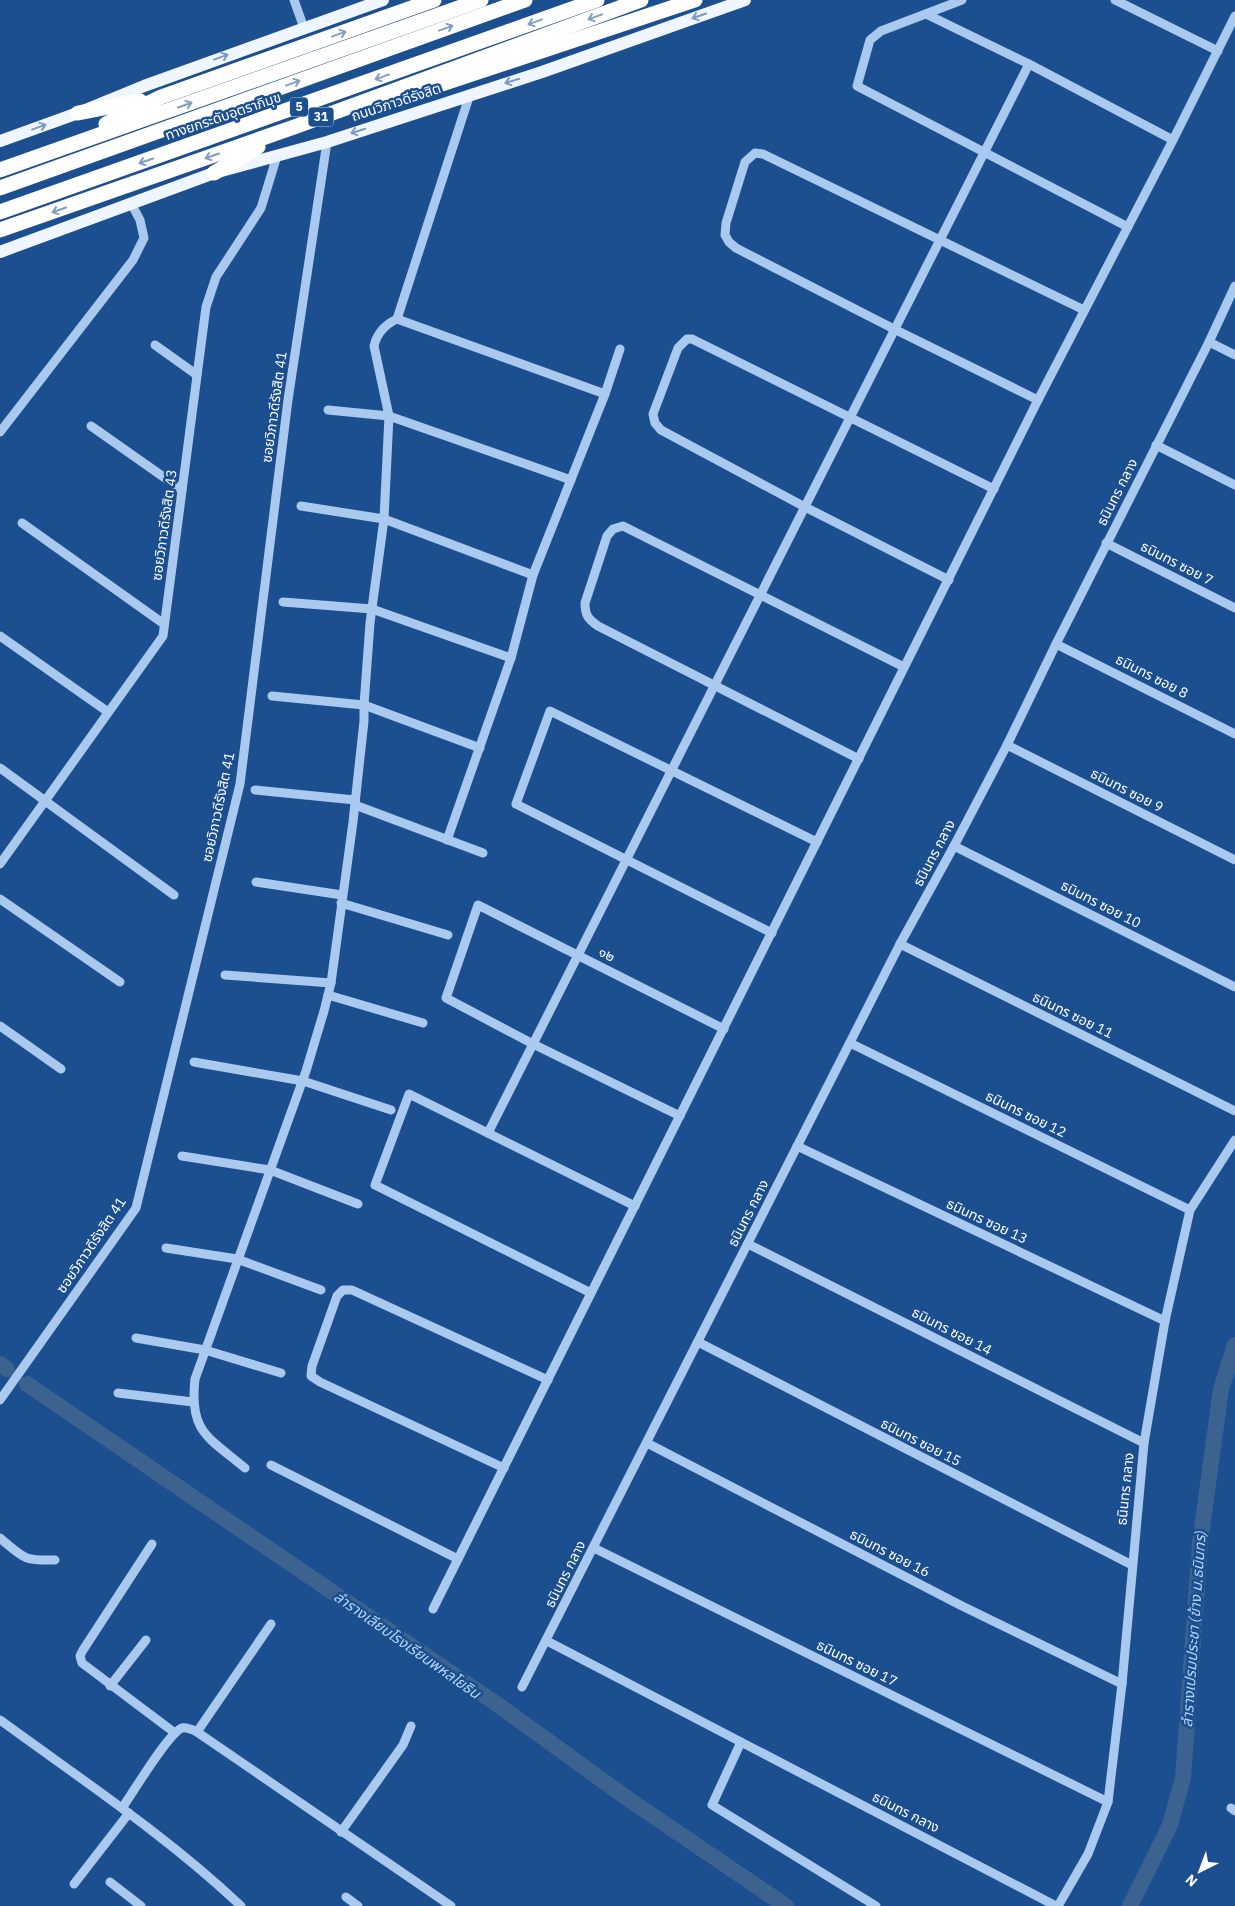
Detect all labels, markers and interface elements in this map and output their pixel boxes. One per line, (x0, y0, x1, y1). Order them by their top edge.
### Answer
one-way arrow (692, 12, 707, 21)
one-way arrow (588, 13, 603, 22)
one-way arrow (528, 18, 543, 27)
one-way arrow (438, 23, 453, 32)
one-way arrow (331, 29, 346, 38)
one-way arrow (213, 52, 229, 62)
one-way arrow (375, 73, 390, 82)
one-way arrow (505, 77, 521, 86)
one-way arrow (285, 78, 300, 87)
street label: ถนนวิภาวดีรังสิต (349, 79, 443, 125)
street label: ทางยกระดับอุตราภิมุข (163, 88, 283, 144)
road number: 5 (290, 98, 308, 116)
one-way arrow (177, 100, 192, 109)
road number: 31 (308, 108, 334, 126)
one-way arrow (31, 122, 46, 131)
one-way arrow (350, 127, 366, 137)
one-way arrow (205, 152, 220, 161)
one-way arrow (139, 156, 155, 166)
one-way arrow (51, 206, 67, 215)
street label: ซอยวิภาวดีรังสิต 41 (257, 350, 291, 464)
street label: ธนินทร กลาง (1092, 455, 1142, 529)
street label: ซอยวิภาวดีรังสิต 43 (147, 468, 181, 582)
street label: ธนินทร ซอย 7 (1138, 537, 1216, 589)
street label: ธนินทร ซอย 8 (1113, 650, 1191, 702)
street label: ซอยวิภาวดีรังสิต 41 (198, 750, 238, 864)
street label: ธนินทร ซอย 9 (1088, 764, 1166, 816)
street label: ธนินทร กลาง (909, 817, 959, 889)
street label: ธนินทร ซอย 10 (1058, 876, 1144, 932)
street label: ๑๒ (596, 942, 618, 966)
street label: ธนินทร ซอย 11 (1030, 988, 1116, 1042)
street label: ธนินทร ซอย 12 (983, 1087, 1069, 1141)
street label: ธนินทร กลาง (723, 1176, 773, 1250)
street label: ซอยวิภาวดีรังสิต 41 (52, 1194, 130, 1296)
street label: ธนินทร ซอย 13 (943, 1194, 1031, 1248)
street label: ธนินทร ซอย 14 (909, 1303, 995, 1359)
street label: ธนินทร ซอย 15 (878, 1414, 964, 1470)
street label: ธนินทร กลาง (1112, 1452, 1138, 1526)
street label: ธนินทร ซอย 16 (847, 1525, 933, 1581)
water label: ลำรางเปรมประชา (ข้าง ม.ธนินทร) (1177, 1530, 1210, 1728)
street label: ธนินทร กลาง (540, 1537, 590, 1611)
water label: ลำรางเลียบโรงเรียนพหลโยธิน (330, 1587, 485, 1703)
street label: ธนินทร ซอย 17 (814, 1636, 900, 1690)
street label: ธนินทร กลาง (869, 1787, 943, 1837)
north arrow (1175, 1846, 1225, 1896)
text: N (1182, 1871, 1201, 1891)

